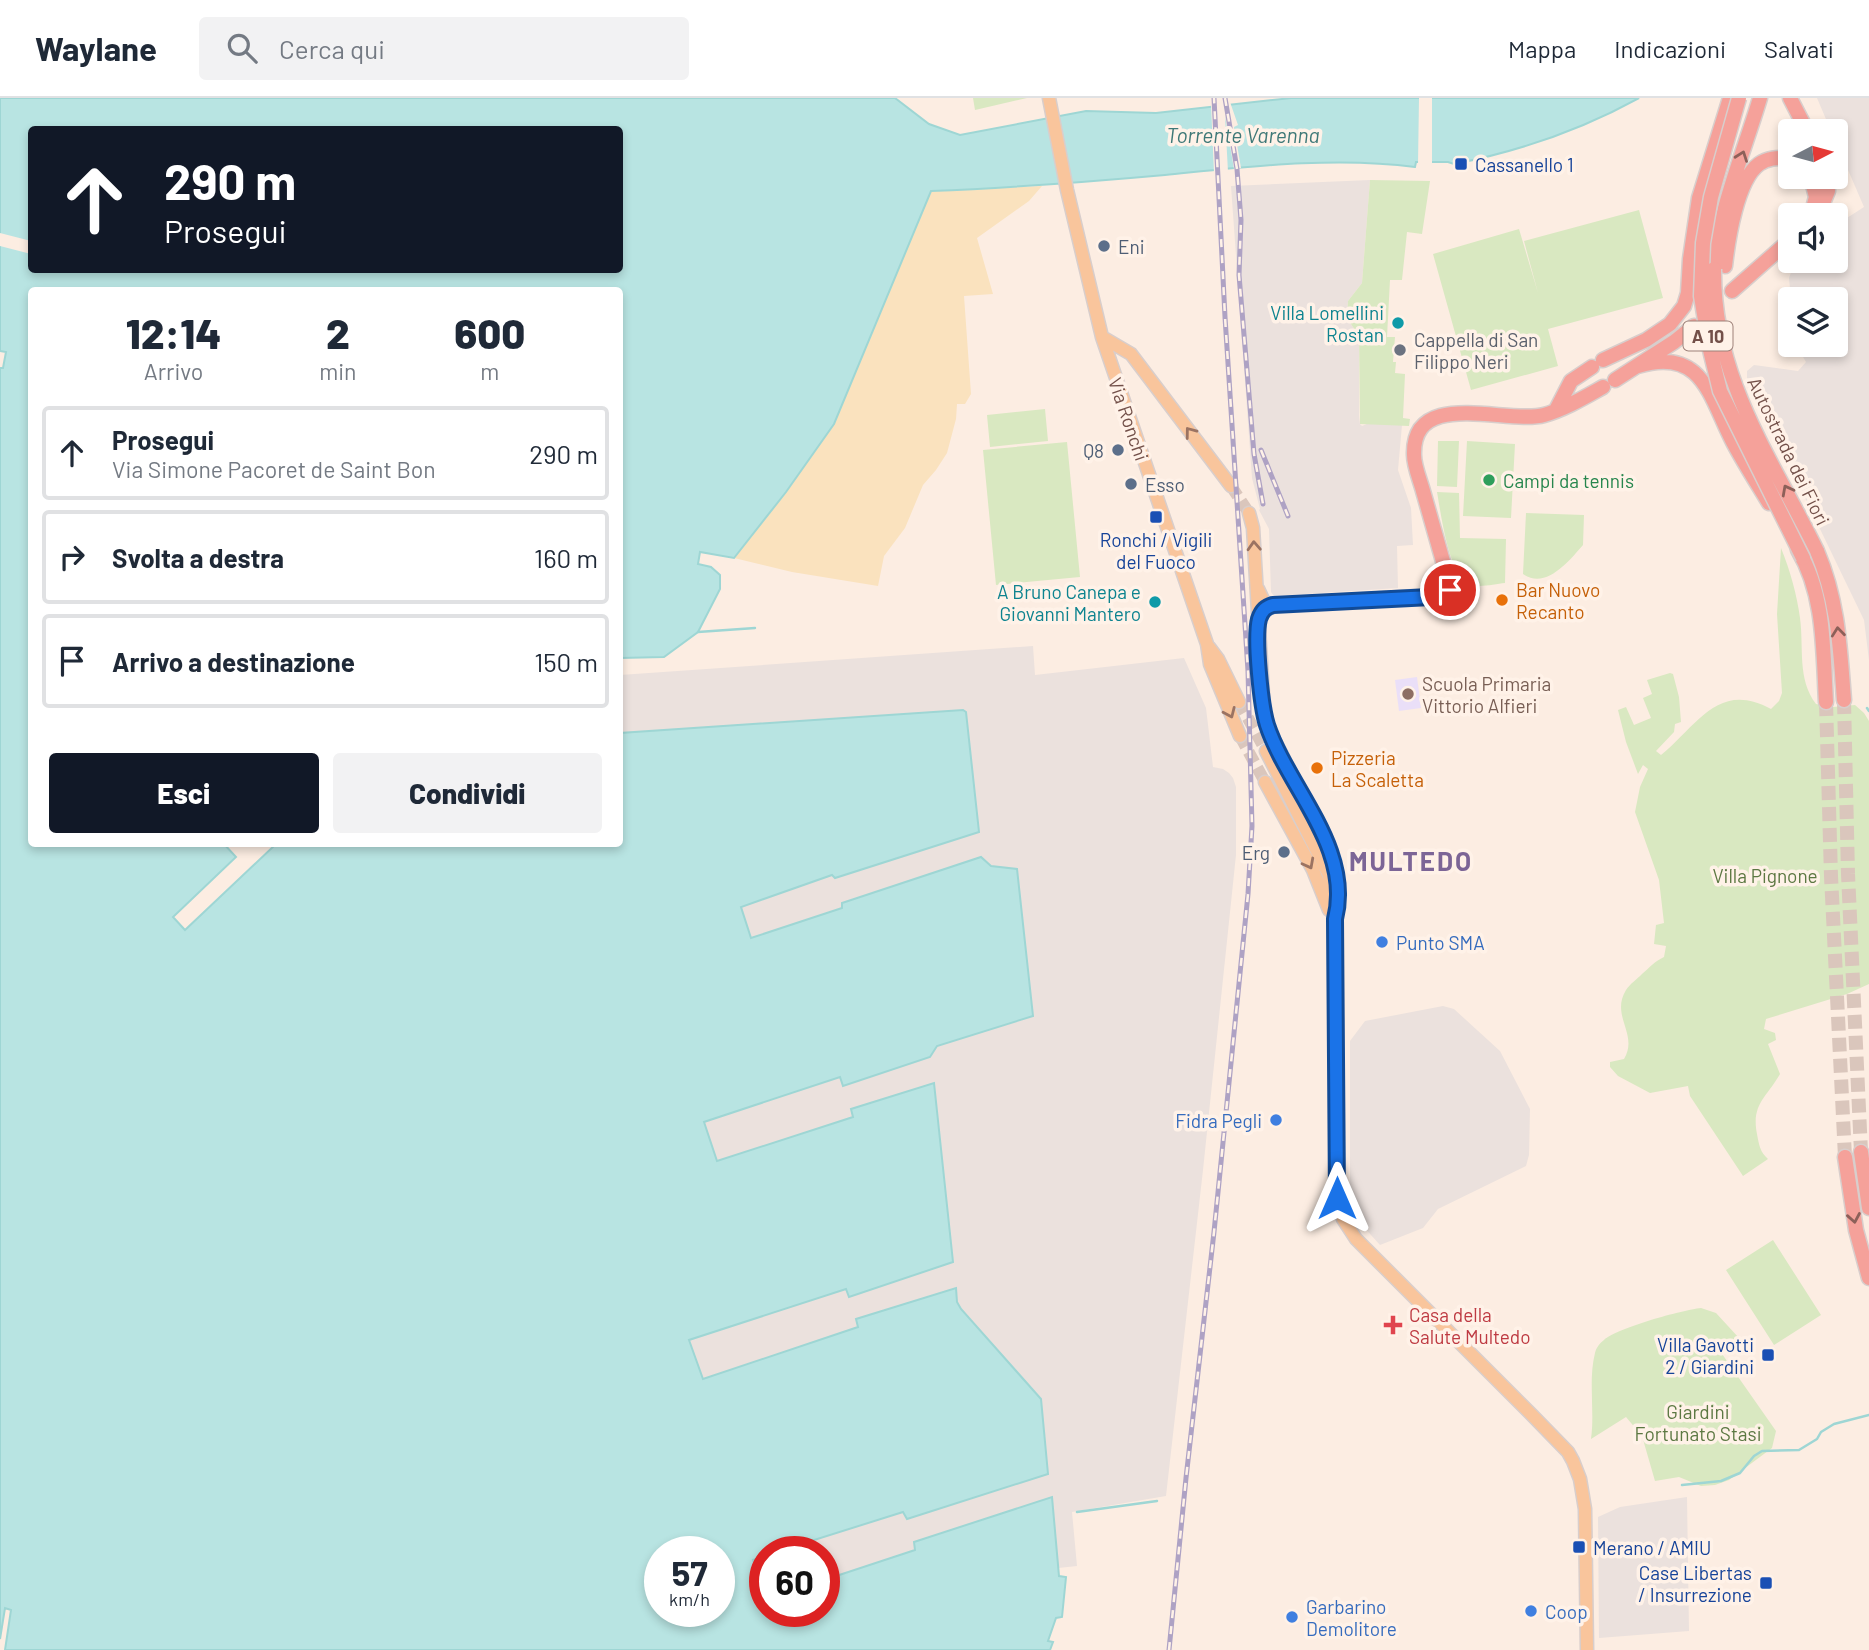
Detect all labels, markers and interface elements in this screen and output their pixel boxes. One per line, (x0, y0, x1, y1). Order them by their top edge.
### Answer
search box (199, 17, 689, 80)
text: Waylane (35, 28, 157, 68)
icon: search (223, 29, 261, 67)
text: Cerca qui (279, 33, 385, 64)
text: Mappa (1508, 34, 1576, 63)
text: Indicazioni (1614, 34, 1726, 63)
text: Salvati (1764, 34, 1834, 63)
north arrow (1778, 119, 1848, 189)
map controls (1778, 119, 1848, 357)
water label: Torrente Varenna (1166, 122, 1320, 147)
text: 290 m (164, 151, 296, 210)
one-way arrow (1734, 151, 1748, 163)
place label: Cassanello 1 (1475, 153, 1574, 176)
icon: ahead (49, 154, 140, 245)
marker: Cassanello 1 (1453, 156, 1469, 172)
button: sound (1778, 203, 1848, 273)
text: Prosegui (164, 211, 287, 249)
place label: Eni (1118, 235, 1145, 258)
marker: Eni (1096, 238, 1112, 254)
button: layers (1778, 287, 1848, 357)
place label: Villa Lomellini Rostan (1270, 301, 1384, 346)
text: 12:14 (126, 307, 221, 357)
text: 2 (326, 307, 350, 357)
text: 600 (454, 307, 525, 357)
marker: Villa Lomellini Rostan (1390, 315, 1406, 331)
road number: A 10 (1684, 322, 1732, 350)
place label: Cappella di San Filippo Neri (1414, 328, 1538, 373)
marker: Cappella di San Filippo Neri (1392, 342, 1408, 358)
text: Arrivo (144, 357, 203, 385)
text: min (319, 357, 356, 385)
text: m (480, 357, 499, 385)
street label: Autostrada dei Fiori (1743, 373, 1835, 529)
street label: Via Ronchi (1104, 374, 1154, 464)
text: Prosegui (112, 424, 214, 455)
one-way arrow (1185, 427, 1198, 439)
icon: ahead (53, 434, 91, 472)
text: 290 m (529, 438, 598, 469)
place label: Q8 (1083, 439, 1104, 462)
marker: Q8 (1110, 442, 1126, 458)
text: Via Simone Pacoret de Saint Bon (112, 455, 436, 483)
place label: Campi da tennis (1503, 469, 1634, 492)
marker: Campi da tennis (1481, 472, 1497, 488)
place label: Esso (1145, 473, 1185, 496)
marker: Esso (1123, 476, 1139, 492)
one-way arrow (1781, 484, 1795, 497)
marker: Ronchi / Vigili del Fuoco (1148, 509, 1164, 525)
place label: Ronchi / Vigili del Fuoco (1100, 528, 1212, 573)
icon: right (53, 538, 91, 576)
one-way arrow (1247, 540, 1262, 551)
text: Svolta a destra (112, 542, 284, 573)
text: 160 m (534, 542, 598, 573)
pin (1420, 560, 1480, 620)
icon: arrive (1431, 571, 1469, 609)
place label: Bar Nuovo Recanto (1516, 578, 1600, 623)
place label: A Bruno Canepa e Giovanni Mantero (997, 580, 1141, 625)
marker: Bar Nuovo Recanto (1494, 592, 1510, 608)
marker: A Bruno Canepa e Giovanni Mantero (1147, 594, 1163, 610)
one-way arrow (1831, 626, 1846, 637)
icon: arrive (53, 642, 91, 680)
text: Arrivo a destinazione (112, 646, 355, 677)
text: 150 m (534, 646, 598, 677)
place label: Scuola Primaria Vittorio Alfieri (1422, 672, 1551, 717)
marker: Scuola Primaria Vittorio Alfieri (1400, 686, 1416, 702)
one-way arrow (1222, 706, 1236, 719)
place label: Pizzeria La Scaletta (1331, 746, 1424, 791)
button: Esci (49, 753, 319, 833)
button: Condividi (333, 753, 602, 833)
marker: Pizzeria La Scaletta (1309, 760, 1325, 776)
place label: Erg (1242, 841, 1270, 864)
marker: Erg (1276, 844, 1292, 860)
district label: MULTEDO (1349, 845, 1473, 876)
one-way arrow (1301, 856, 1315, 869)
park label: Villa Pignone (1712, 864, 1818, 887)
place label: Punto SMA (1396, 931, 1485, 954)
marker: Punto SMA (1374, 934, 1390, 950)
place label: Fidra Pegli (1175, 1109, 1262, 1132)
marker: Fidra Pegli (1268, 1112, 1284, 1128)
position arrow (1300, 1161, 1374, 1235)
one-way arrow (1846, 1212, 1861, 1224)
place label: Casa della Salute Multedo (1409, 1303, 1531, 1348)
marker: Casa della Salute Multedo (1383, 1315, 1403, 1335)
place label: Villa Gavotti 2 / Giardini (1657, 1333, 1754, 1378)
marker: Villa Gavotti 2 / Giardini (1760, 1347, 1776, 1363)
park label: Giardini Fortunato Stasi (1634, 1400, 1762, 1445)
speed limit sign: 60 (749, 1536, 840, 1627)
place label: Merano / AMIU (1593, 1536, 1711, 1559)
marker: Merano / AMIU (1571, 1539, 1587, 1555)
text: 57 (671, 1551, 708, 1593)
place label: Case Libertas / Insurrezione (1638, 1561, 1752, 1606)
marker: Case Libertas / Insurrezione (1758, 1575, 1774, 1591)
text: km/h (669, 1588, 710, 1610)
place label: Garbarino Demolitore (1306, 1595, 1397, 1640)
place label: Coop (1545, 1600, 1588, 1623)
marker: Coop (1523, 1603, 1539, 1619)
marker: Garbarino Demolitore (1284, 1609, 1300, 1625)

